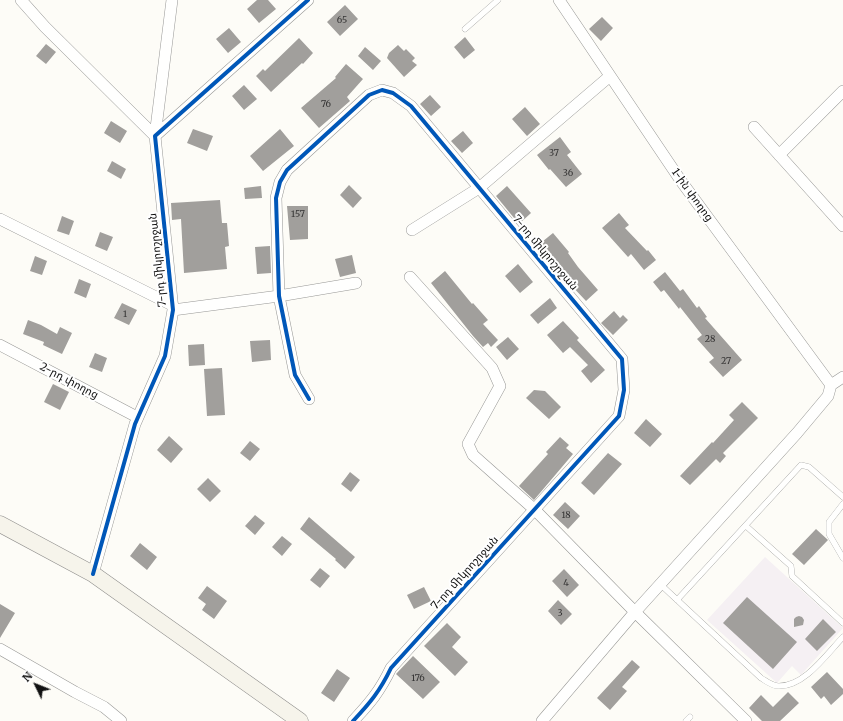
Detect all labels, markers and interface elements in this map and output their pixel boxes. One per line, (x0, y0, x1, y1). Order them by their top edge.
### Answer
house number: 65 (337, 15, 347, 25)
house number: 76 (321, 99, 331, 109)
house number: 37 (549, 148, 559, 158)
street label: 1-ին փողոց (668, 166, 716, 224)
house number: 36 (563, 168, 573, 178)
house number: 157 (291, 209, 305, 219)
street label: 7-րդ միկրոշրջան (147, 212, 169, 308)
street label: 7-րդ միկրոշրջան (510, 213, 580, 293)
house number: 1 (123, 309, 127, 319)
house number: 28 (705, 334, 715, 344)
house number: 27 (721, 356, 731, 366)
street label: 2-րդ փողոց (37, 360, 101, 402)
house number: 18 (561, 510, 571, 520)
street label: 7-րդ միկրոշրջան (429, 534, 501, 612)
house number: 4 (563, 578, 569, 588)
house number: 3 (557, 608, 563, 618)
north arrow (16, 665, 56, 705)
text: N (19, 669, 35, 685)
house number: 176 (411, 673, 425, 683)

